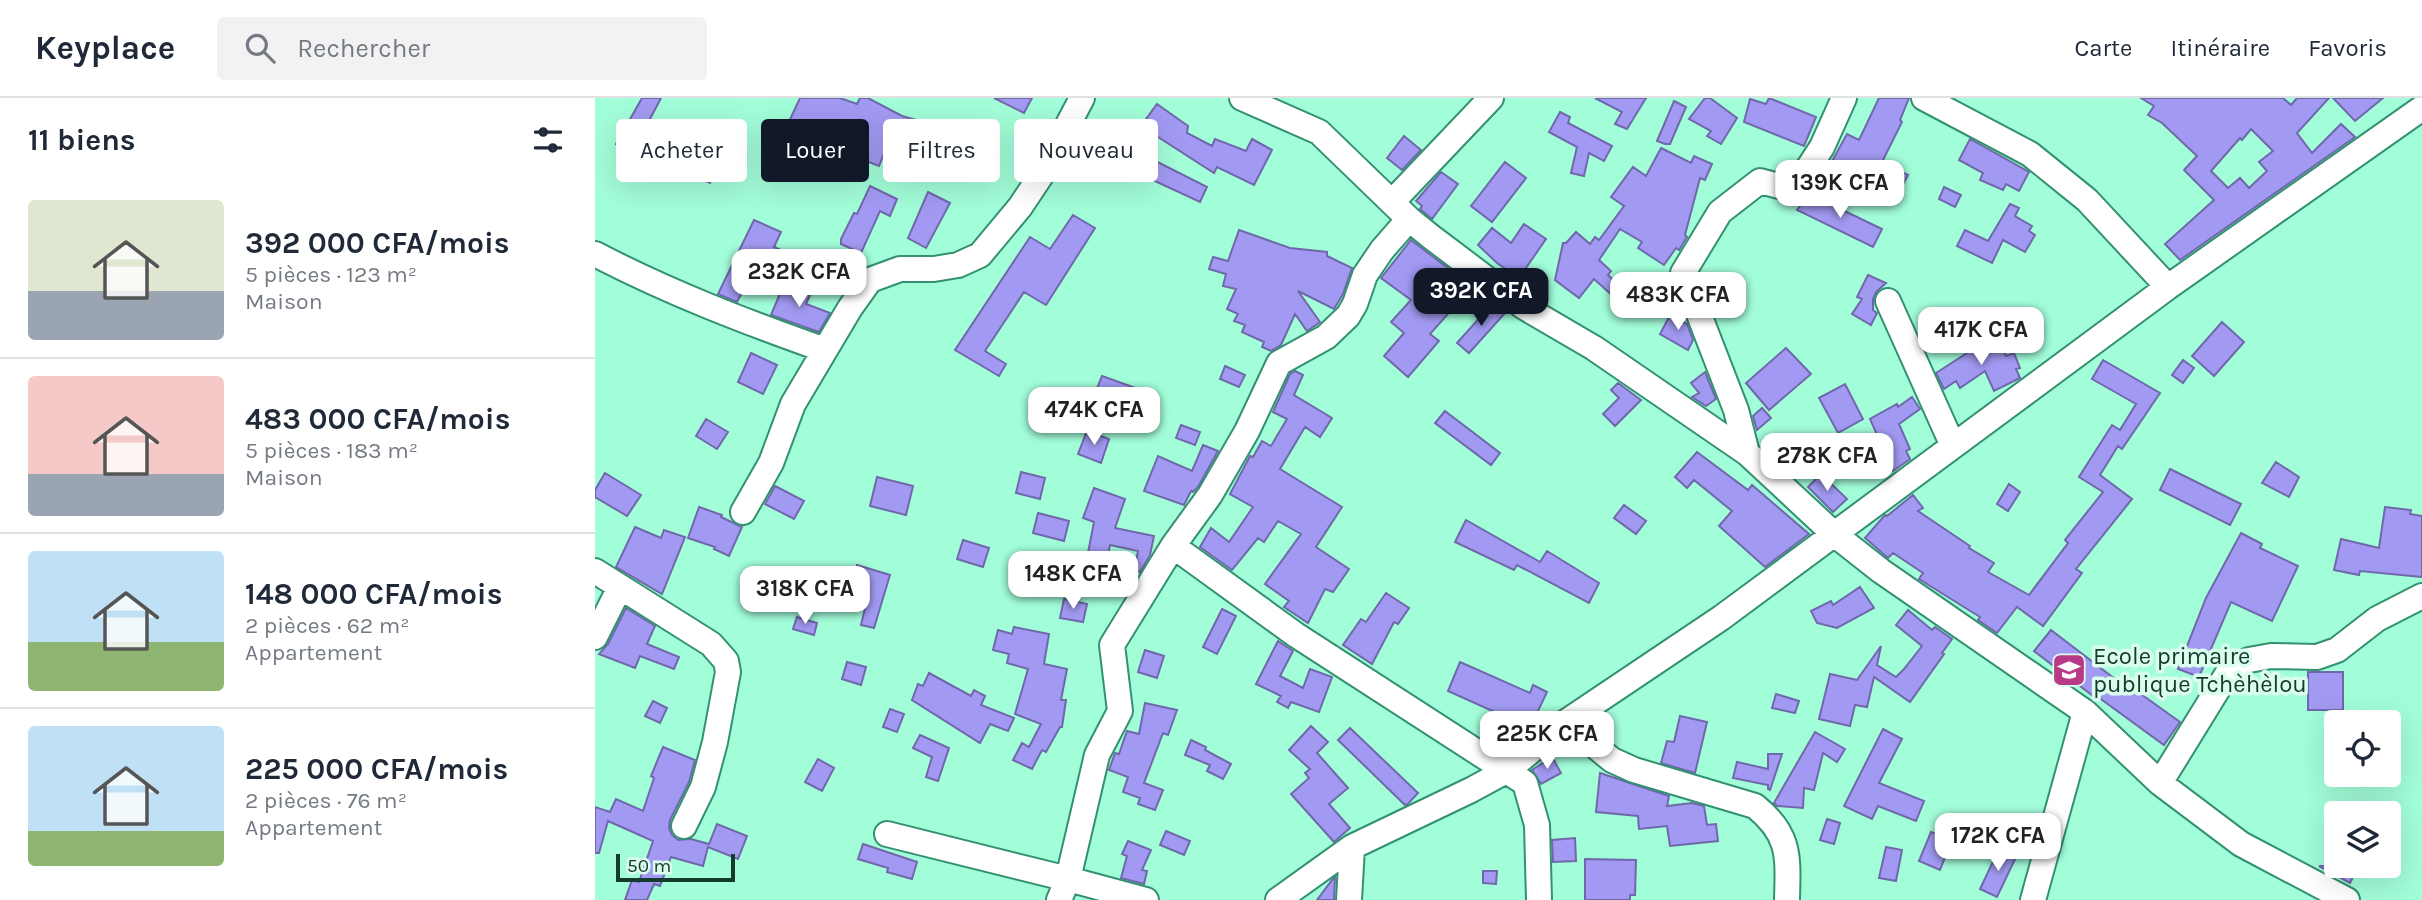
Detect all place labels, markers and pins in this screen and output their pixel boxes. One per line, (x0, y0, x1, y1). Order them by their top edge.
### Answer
pin: 139K CFA (1768, 160, 1912, 220)
pin: 232K CFA (727, 250, 871, 309)
pin: 392K CFA (1409, 268, 1553, 328)
pin: 483K CFA (1606, 272, 1750, 332)
pin: 417K CFA (1909, 308, 2053, 367)
pin: 474K CFA (1022, 388, 1166, 447)
pin: 278K CFA (1755, 434, 1899, 493)
pin: 148K CFA (1001, 552, 1145, 611)
pin: 318K CFA (733, 566, 877, 626)
place label: Ecole primaire publique Tchèhèlou (2093, 642, 2307, 698)
school or university icon: Ecole primaire publique Tchèhèlou (2050, 651, 2088, 689)
pin: 225K CFA (1475, 712, 1619, 771)
pin: 172K CFA (1926, 814, 2070, 873)

